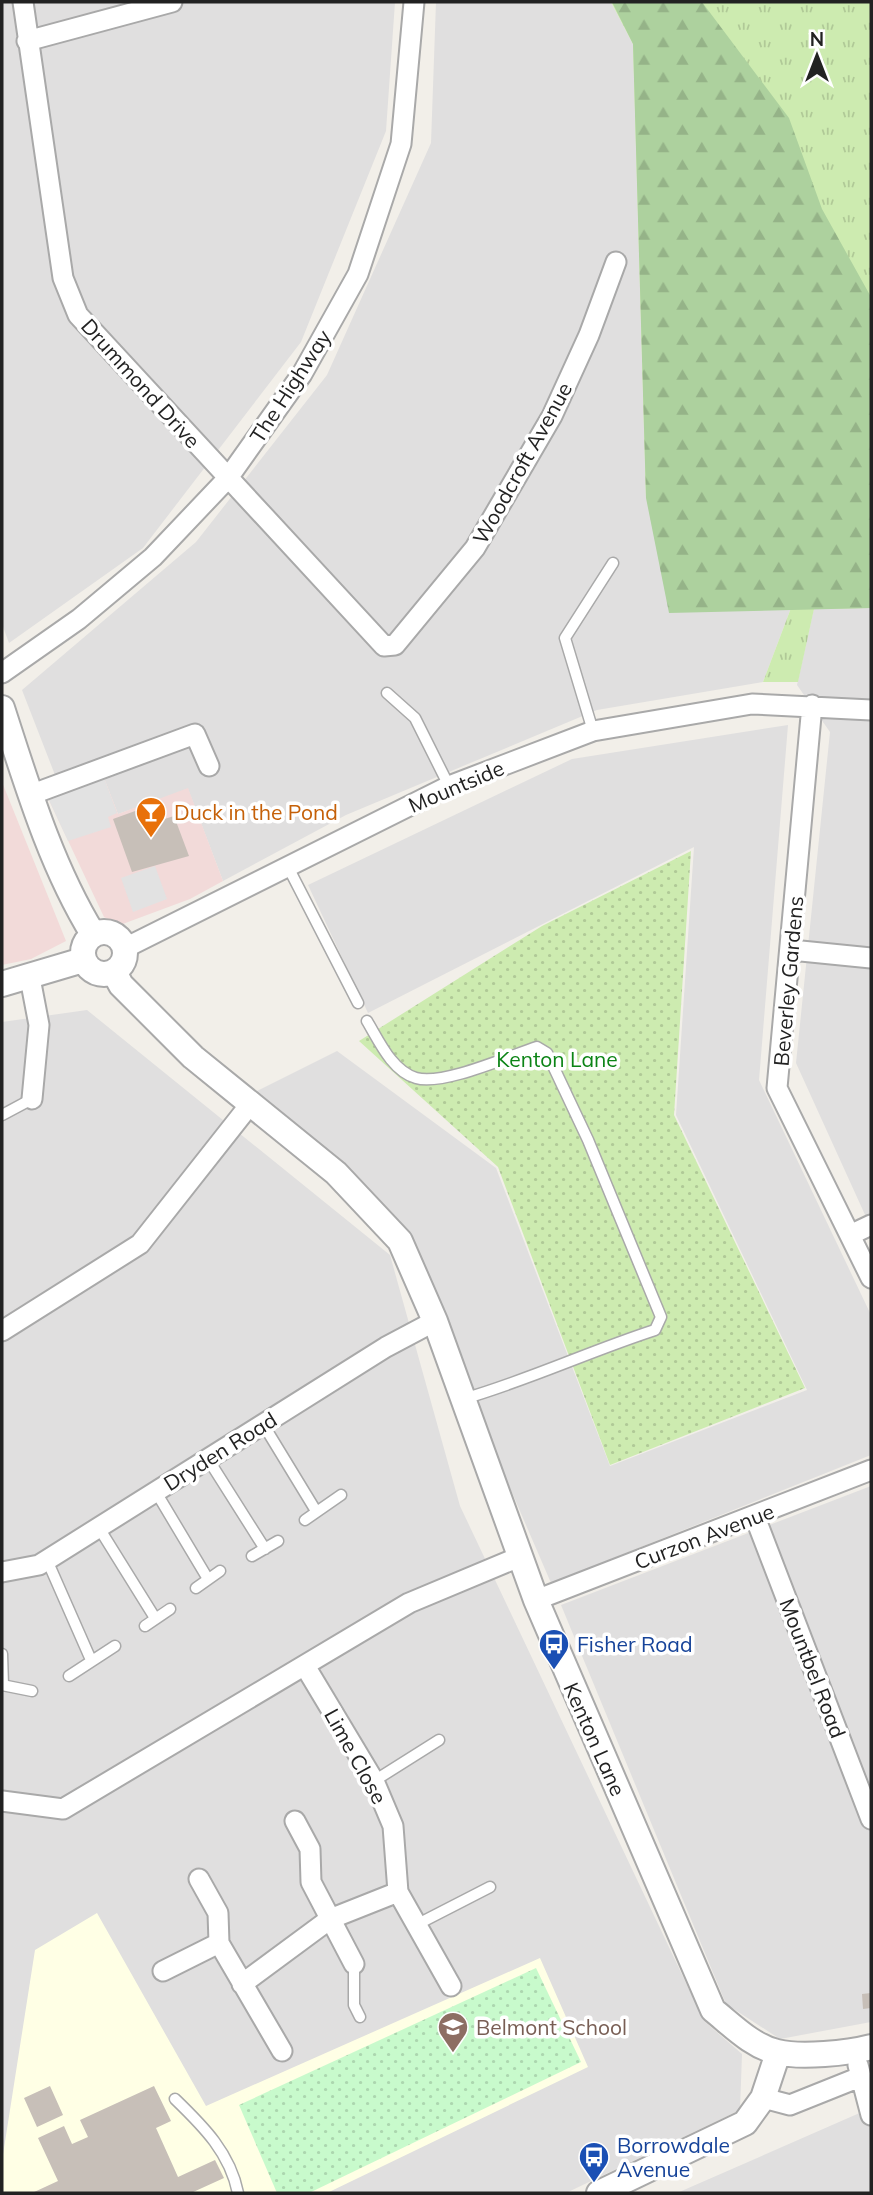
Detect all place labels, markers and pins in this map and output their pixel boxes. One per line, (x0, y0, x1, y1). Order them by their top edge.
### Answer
bar icon: Duck in the Pond (134, 795, 168, 839)
place label: Duck in the Pond (174, 799, 338, 825)
bus stop icon: Fisher Road (537, 1627, 571, 1671)
place label: Fisher Road (577, 1631, 693, 1657)
school or university icon: Belmont School (436, 2010, 470, 2054)
place label: Belmont School (476, 2014, 627, 2040)
place label: Borrowdale Avenue (617, 2132, 730, 2182)
bus stop icon: Borrowdale Avenue (577, 2140, 611, 2184)

